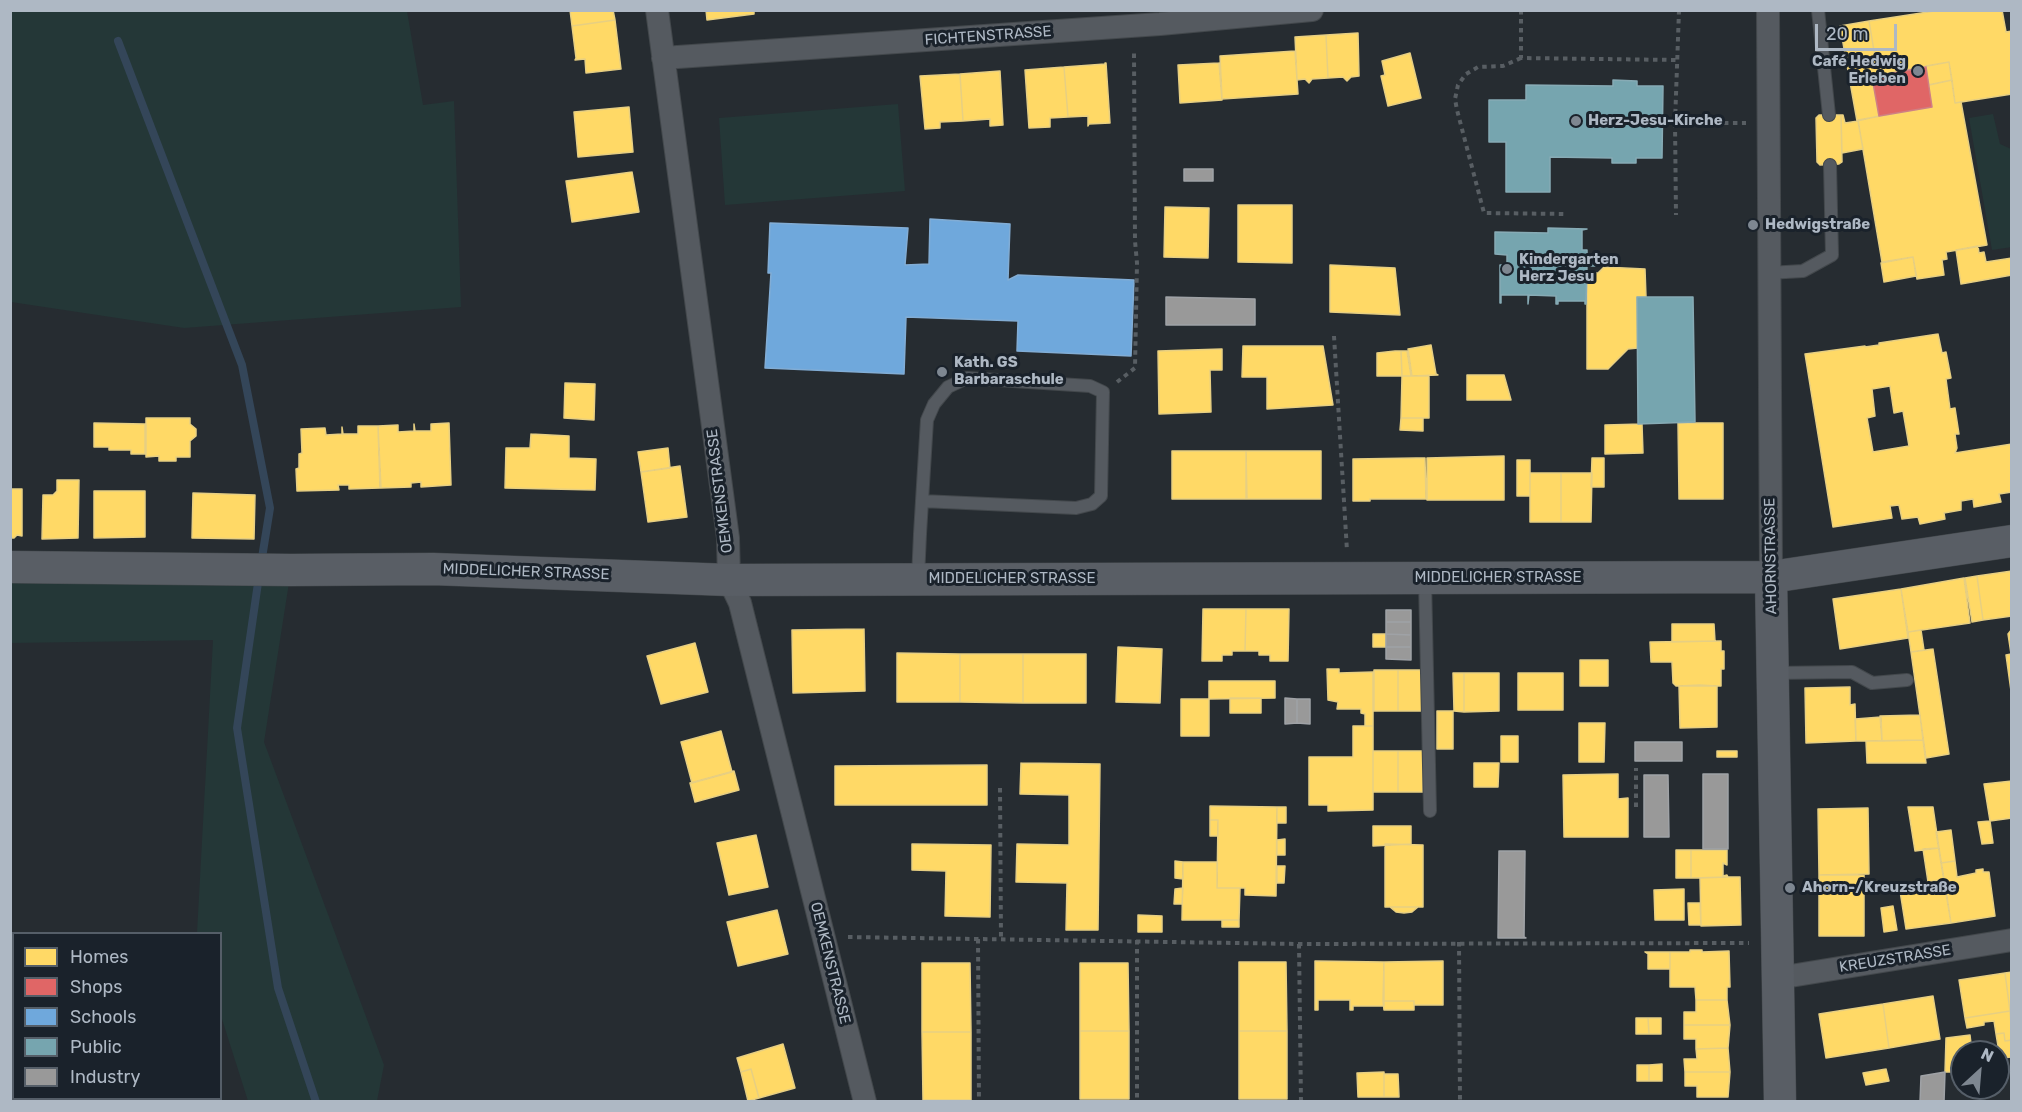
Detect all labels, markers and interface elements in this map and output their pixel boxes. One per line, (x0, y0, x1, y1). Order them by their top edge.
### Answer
scale bar (1818, 12, 1900, 50)
street label: FICHTENSTRASSE (924, 23, 1052, 49)
text: 20 m (1826, 23, 1868, 45)
place label: Café Hedwig Erleben (1812, 53, 1906, 88)
marker: Café Hedwig Erleben (1911, 64, 1925, 78)
place label: Herz-Jesu-Kirche (1588, 112, 1723, 130)
marker: Herz-Jesu-Kirche (1569, 114, 1583, 128)
place label: Hedwigstraße (1765, 216, 1870, 234)
marker: Hedwigstraße (1746, 218, 1760, 232)
place label: Kindergarten Herz Jesu (1519, 251, 1619, 286)
marker: Kindergarten Herz Jesu (1500, 262, 1514, 276)
place label: Kath. GS Barbaraschule (954, 354, 1064, 389)
marker: Kath. GS Barbaraschule (935, 365, 949, 379)
street label: OEMKENSTRASSE (703, 428, 737, 554)
street label: AHORNSTRASSE (1761, 498, 1781, 614)
street label: MIDDELICHER STRASSE (442, 560, 610, 584)
street label: MIDDELICHER STRASSE (1415, 569, 1581, 587)
street label: MIDDELICHER STRASSE (929, 570, 1095, 588)
place label: Ahorn-/Kreuzstraße (1802, 879, 1957, 897)
marker: Ahorn-/Kreuzstraße (1783, 881, 1797, 895)
street label: OEMKENSTRASSE (806, 900, 854, 1026)
legend (12, 932, 222, 1100)
street label: KREUZSTRASSE (1838, 941, 1952, 977)
text: Homes (70, 946, 128, 968)
text: Shops (70, 976, 122, 998)
text: Schools (70, 1006, 136, 1028)
text: Public (70, 1036, 122, 1058)
north arrow (1950, 1040, 2010, 1100)
text: N (1978, 1044, 1997, 1066)
text: Industry (70, 1066, 140, 1088)

